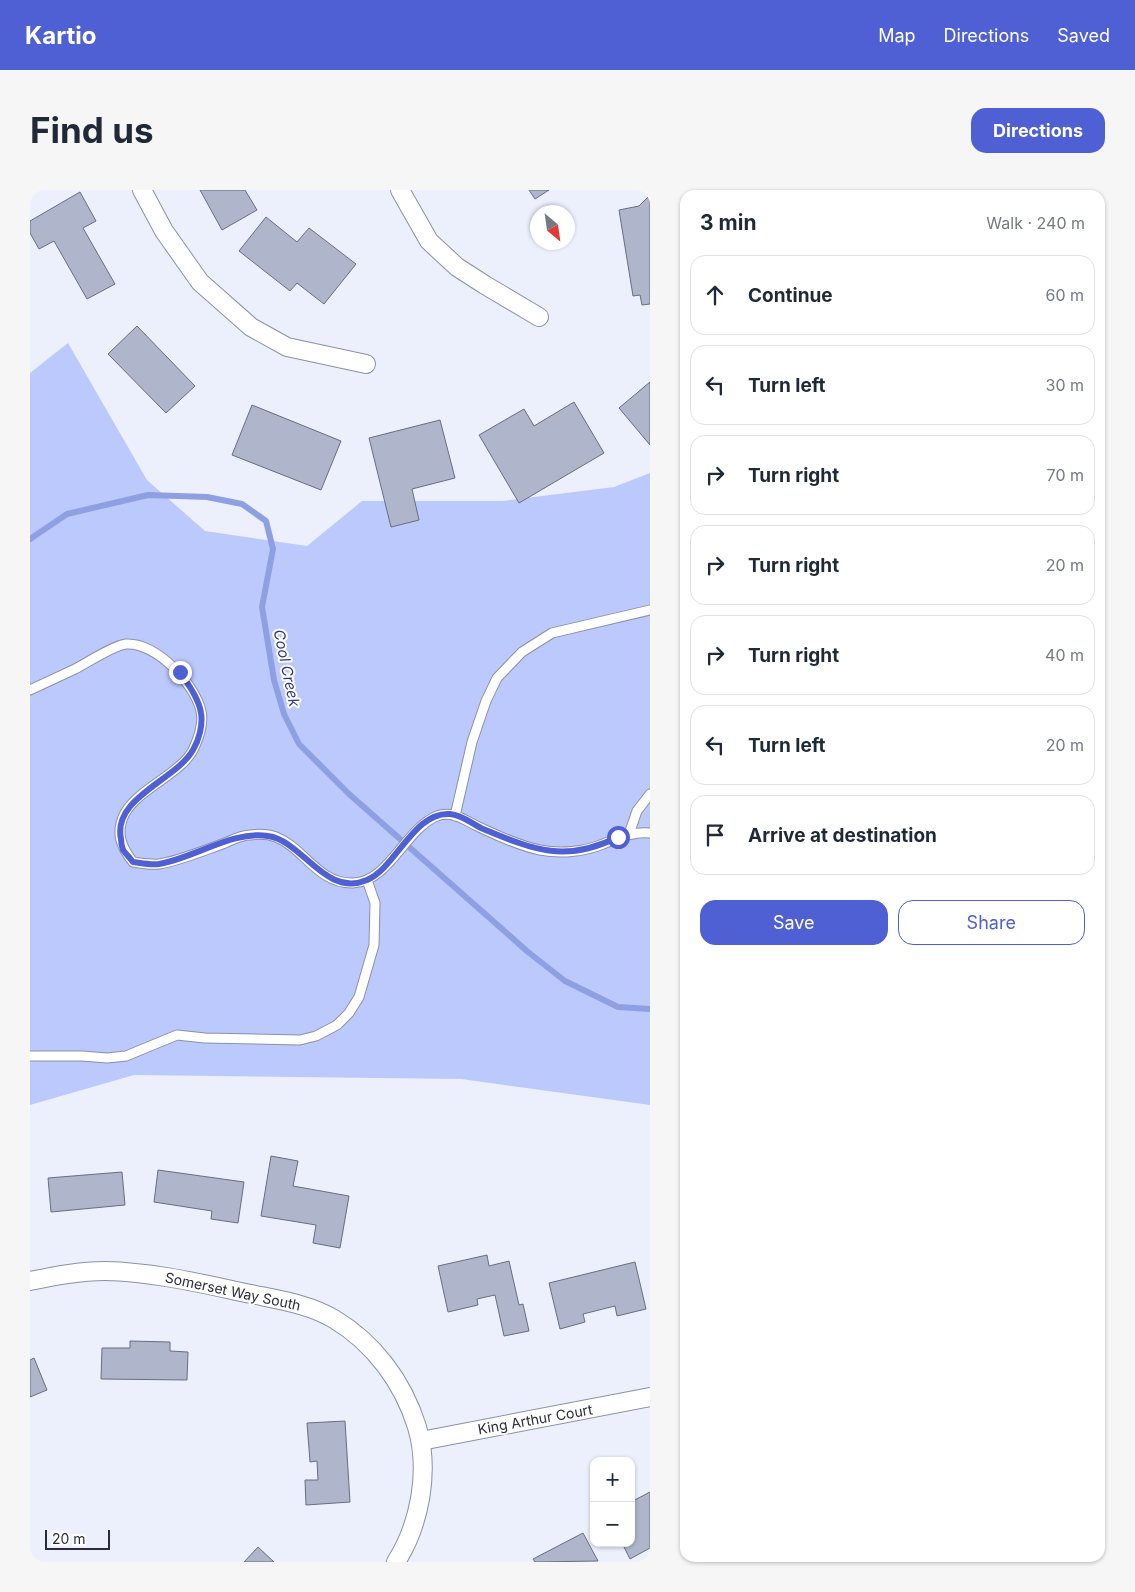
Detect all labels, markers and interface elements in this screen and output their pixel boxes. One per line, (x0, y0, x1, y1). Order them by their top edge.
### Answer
text: Kartio (25, 21, 96, 50)
text: Map (878, 25, 916, 46)
text: Directions (944, 25, 1029, 46)
text: Saved (1057, 25, 1110, 46)
button: Directions (971, 108, 1105, 153)
text: Find us (30, 109, 154, 151)
north arrow (530, 205, 575, 250)
text: 3 min (700, 210, 756, 235)
text: Walk · 240 m (986, 213, 1085, 233)
icon: ahead (701, 281, 729, 309)
text: Continue (748, 284, 833, 307)
text: 60 m (1045, 285, 1084, 305)
icon: left (701, 371, 729, 399)
text: Turn left (748, 374, 826, 397)
text: 30 m (1046, 375, 1084, 395)
icon: right (701, 461, 729, 489)
text: Turn right (748, 464, 839, 487)
text: 70 m (1047, 465, 1084, 485)
icon: right (701, 551, 729, 579)
text: Turn right (748, 554, 839, 577)
text: 20 m (1046, 555, 1084, 575)
water label: Cool Creek (270, 628, 305, 709)
icon: right (701, 641, 729, 669)
text: Turn right (748, 644, 839, 667)
text: 40 m (1045, 645, 1084, 665)
route end (169, 661, 192, 684)
icon: left (701, 731, 729, 759)
text: Turn left (748, 734, 826, 757)
text: 20 m (1046, 735, 1084, 755)
icon: arrive (701, 821, 729, 849)
text: Arrive at destination (748, 824, 937, 847)
route start (607, 826, 630, 849)
button: Save (700, 900, 888, 945)
button: Share (898, 900, 1085, 945)
street label: Somerset Way South (164, 1268, 302, 1314)
street label: King Arthur Court (476, 1400, 594, 1437)
map controls (590, 1457, 635, 1547)
button: + (590, 1457, 635, 1502)
button: − (590, 1502, 635, 1547)
scale bar (45, 1527, 110, 1550)
text: 20 m (52, 1530, 86, 1547)

